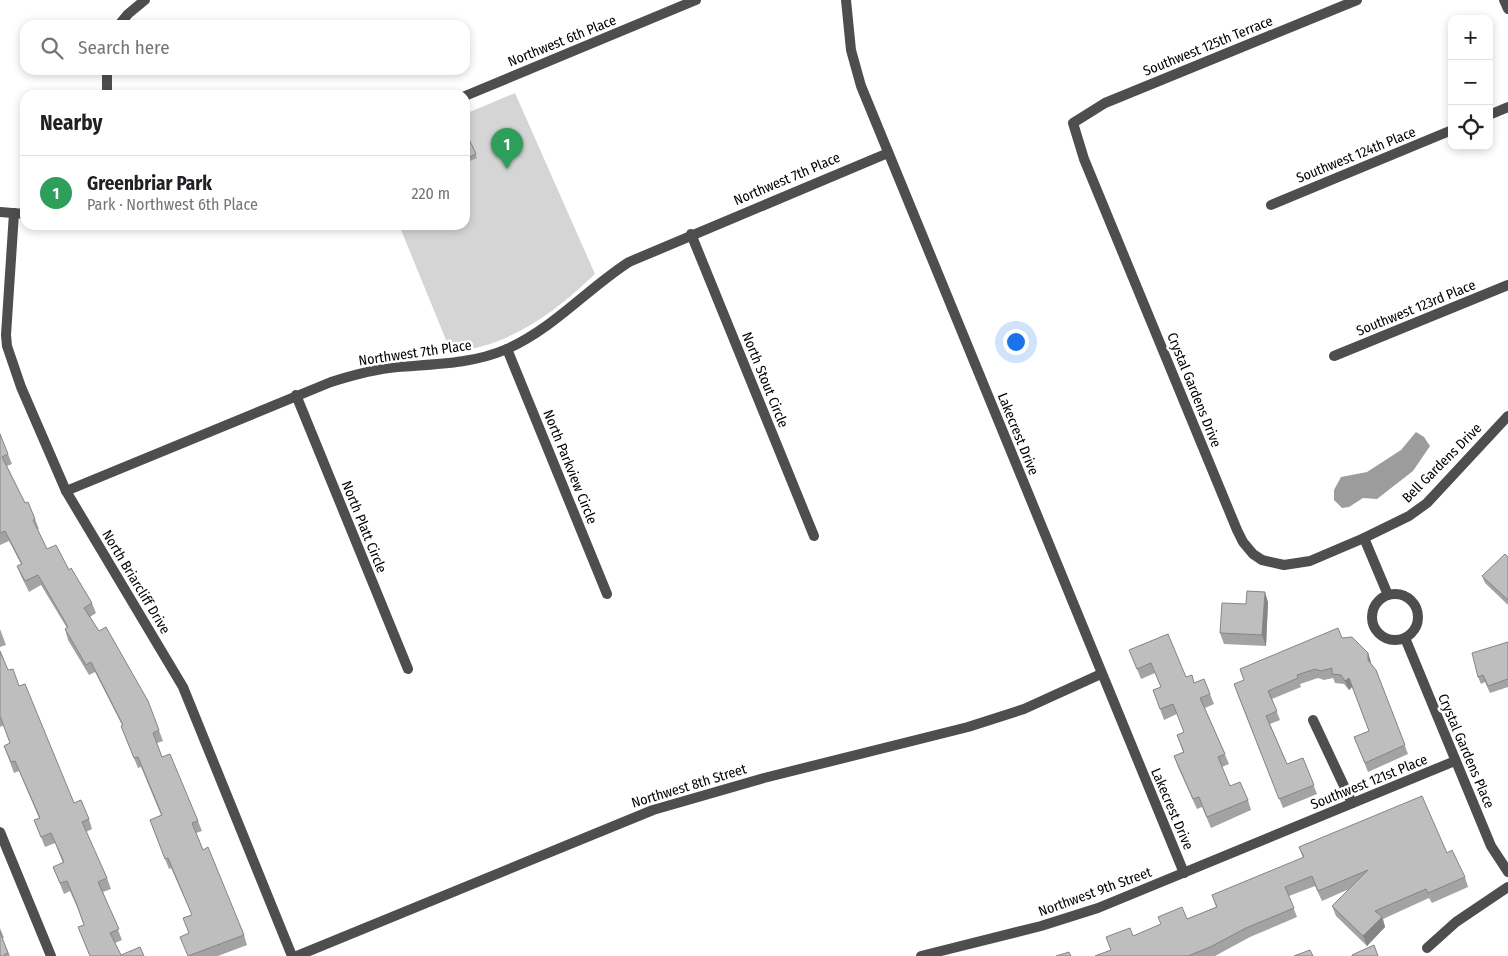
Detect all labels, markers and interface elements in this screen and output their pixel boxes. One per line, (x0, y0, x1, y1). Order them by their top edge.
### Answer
street label: Northwest 6th Place (505, 12, 619, 70)
street label: Southwest 125th Terrace (1141, 12, 1275, 80)
map controls (1448, 15, 1493, 150)
button: + (1448, 15, 1493, 60)
search box (20, 20, 470, 75)
icon: search (38, 34, 66, 62)
text: Search here (78, 36, 170, 59)
button: − (1448, 60, 1493, 105)
button: locate (1448, 105, 1493, 150)
text: Nearby (40, 110, 102, 136)
street label: Southwest 124th Place (1294, 123, 1418, 187)
pin: 1 (491, 128, 523, 169)
street label: Northwest 7th Place (731, 149, 843, 209)
text: Greenbriar Park (87, 172, 212, 195)
text: 1 (53, 184, 59, 203)
text: 220 m (411, 184, 450, 203)
text: Park · Northwest 6th Place (87, 195, 258, 214)
street label: Southwest 123rd Place (1354, 276, 1478, 340)
your location (1003, 329, 1029, 355)
street label: North Stout Circle (738, 330, 792, 430)
street label: Crystal Gardens Drive (1163, 330, 1225, 450)
street label: Northwest 7th Place (357, 337, 473, 369)
street label: Lakecrest Drive (994, 390, 1042, 478)
street label: North Parkview Circle (539, 407, 601, 527)
street label: Bell Gardens Drive (1399, 420, 1485, 506)
street label: North Platt Circle (338, 478, 390, 576)
street label: North Briarcliff Drive (98, 527, 174, 637)
street label: Crystal Gardens Place (1434, 691, 1498, 811)
street label: Southwest 121st Place (1308, 751, 1430, 813)
street label: Northwest 8th Street (629, 760, 749, 812)
street label: Lakecrest Drive (1147, 766, 1197, 853)
street label: Northwest 9th Street (1036, 864, 1154, 920)

